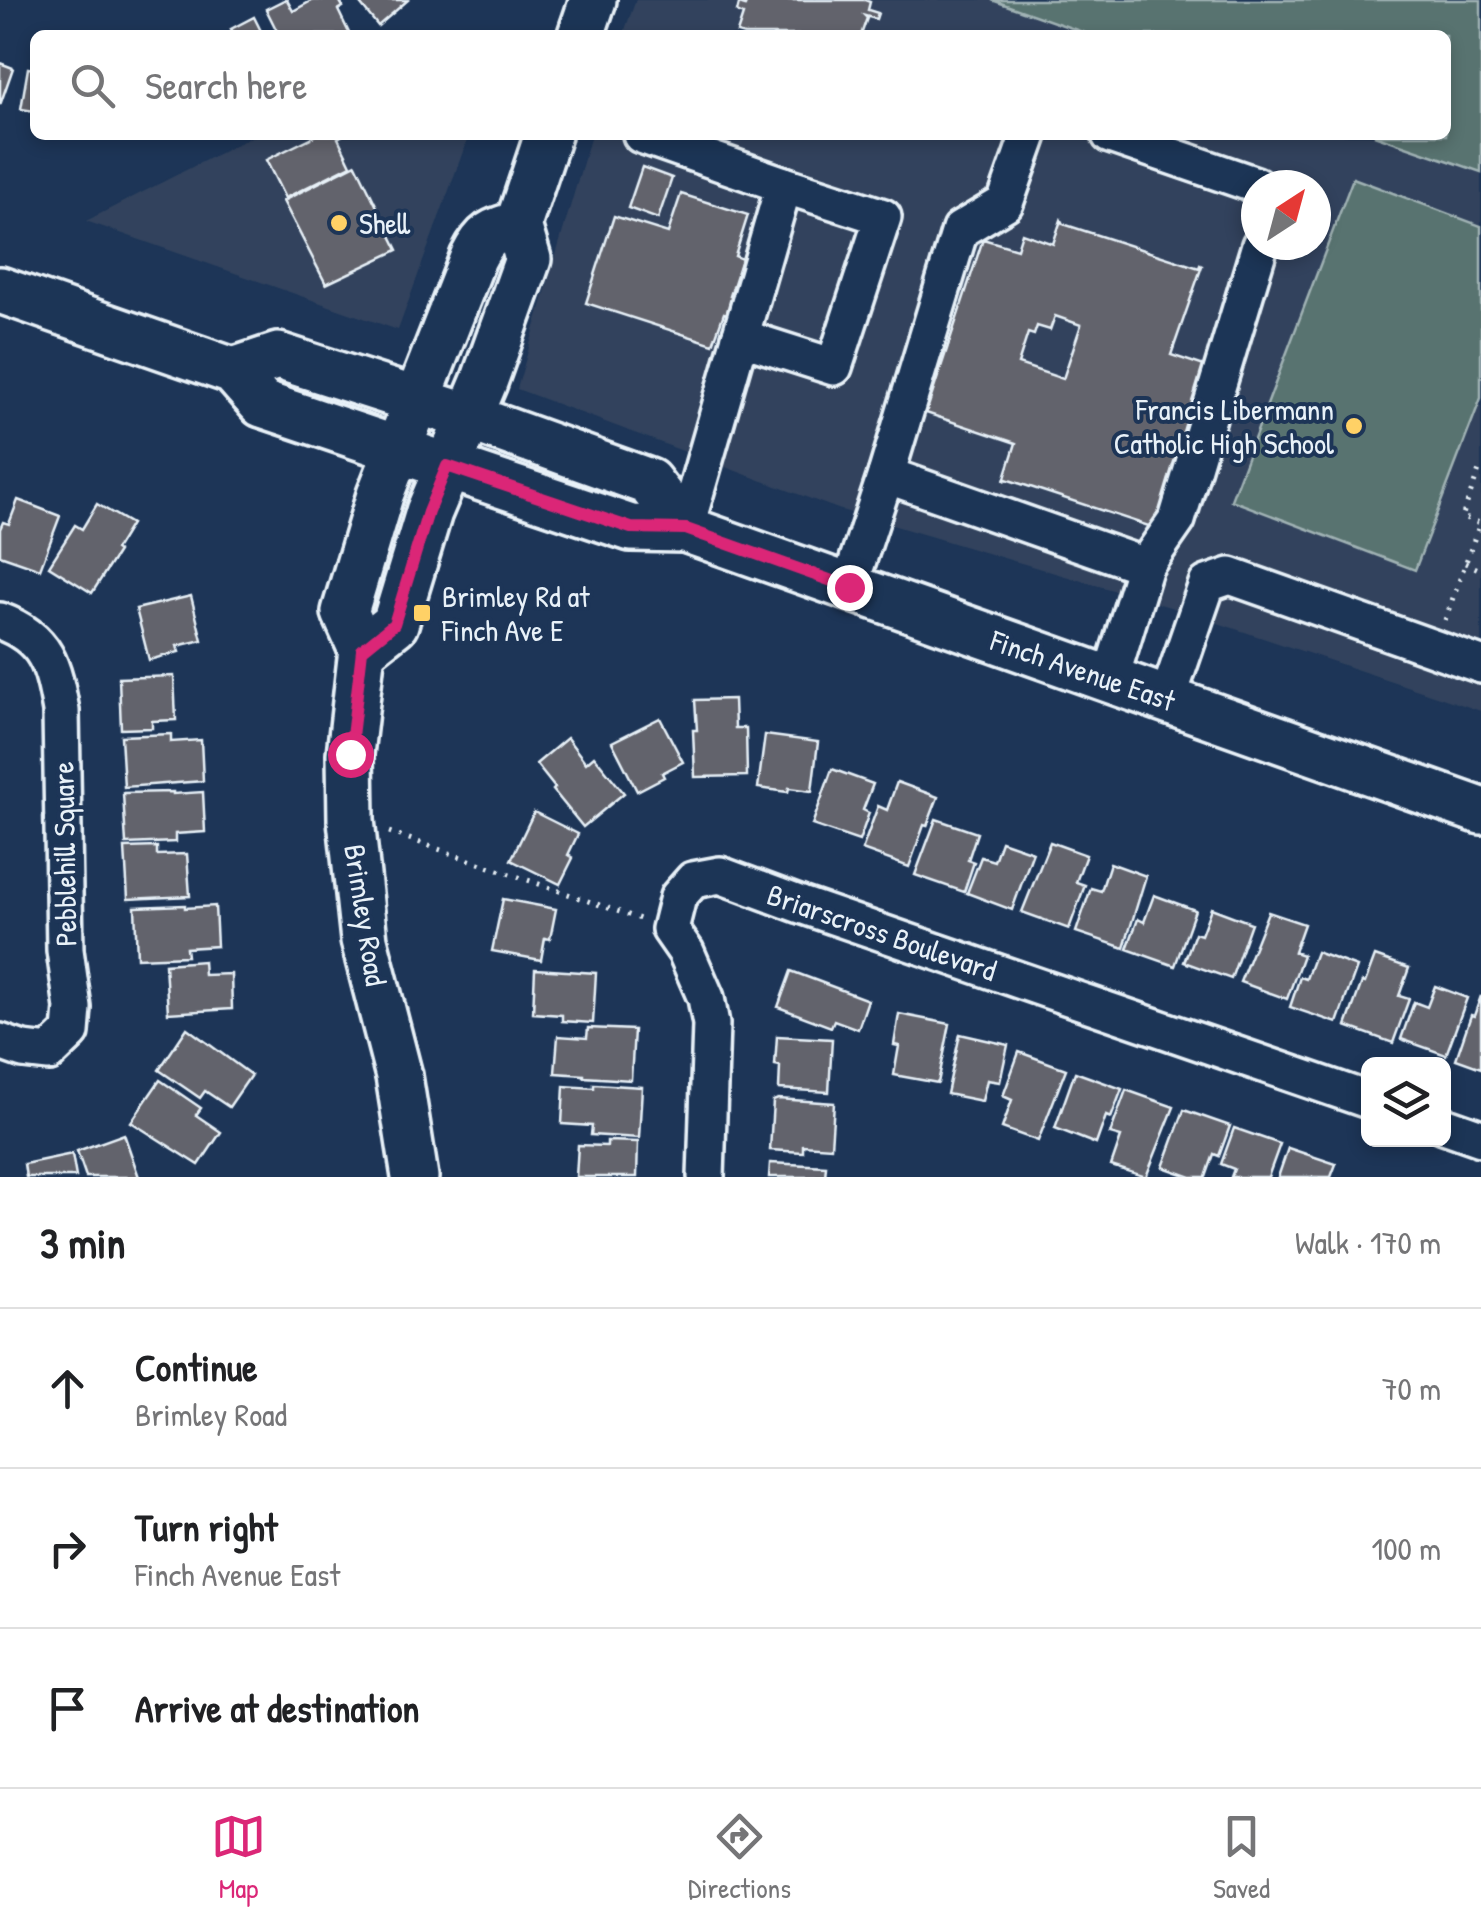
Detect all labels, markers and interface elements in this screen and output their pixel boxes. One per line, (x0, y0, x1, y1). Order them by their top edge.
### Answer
search box (30, 30, 1451, 140)
icon: search (65, 58, 120, 113)
text: Search here (145, 59, 307, 111)
north arrow (1241, 170, 1331, 260)
place label: Shell (359, 203, 411, 243)
marker: Shell (328, 212, 350, 234)
place label: Francis Libermann Catholic High School (1114, 389, 1334, 463)
marker: Francis Libermann Catholic High School (1343, 415, 1365, 437)
route end (827, 565, 873, 611)
place label: Brimley Rd at Finch Ave E (441, 576, 590, 650)
marker: Brimley Rd at Finch Ave E (411, 602, 433, 624)
street label: Finch Avenue East (985, 619, 1181, 720)
route start (328, 732, 374, 778)
street label: Pebblehill Square (42, 761, 86, 947)
street label: Brimley Road (335, 841, 397, 989)
street label: Briarscross Boulevard (762, 874, 1002, 990)
map controls (1361, 1057, 1451, 1147)
button: layers (1361, 1057, 1451, 1147)
text: 3 min (40, 1214, 125, 1271)
text: Walk · 170 m (1295, 1221, 1441, 1264)
text: Continue (135, 1341, 257, 1393)
icon: ahead (40, 1361, 95, 1416)
text: 70 m (1382, 1367, 1441, 1410)
text: Brimley Road (135, 1393, 287, 1436)
text: Turn right (135, 1501, 278, 1553)
icon: right (40, 1521, 95, 1576)
text: 100 m (1372, 1527, 1441, 1570)
text: Finch Avenue East (135, 1553, 340, 1596)
icon: arrive (40, 1681, 95, 1736)
text: Arrive at destination (135, 1682, 419, 1734)
tab: Map (211, 1809, 266, 1907)
tab: Directions (688, 1809, 791, 1907)
tab: Saved (1213, 1809, 1270, 1907)

